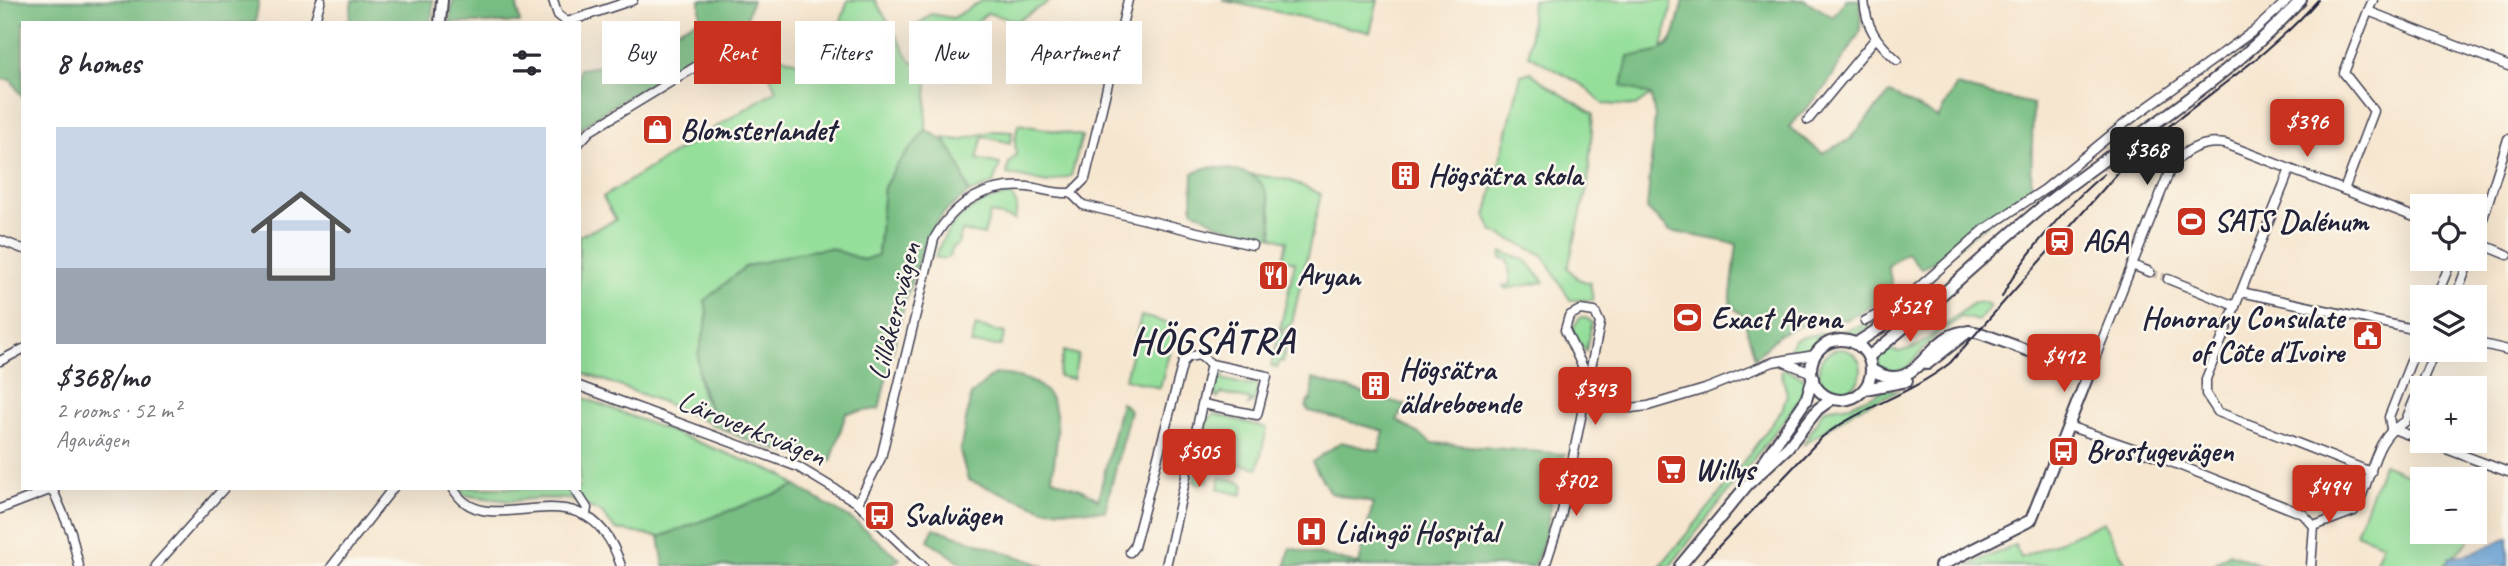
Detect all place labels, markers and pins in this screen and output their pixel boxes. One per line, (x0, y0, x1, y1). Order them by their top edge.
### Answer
pin: $396 (2266, 100, 2348, 159)
place label: Blomsterlandet (680, 111, 841, 149)
shop icon: Blomsterlandet (640, 113, 674, 147)
pin: $368 (2106, 128, 2188, 187)
place label: Högsätra skola (1428, 156, 1585, 194)
building icon: Högsätra skola (1388, 158, 1422, 192)
place label: SATS Dalénum (2214, 202, 2370, 240)
sports icon: SATS Dalénum (2174, 204, 2208, 238)
place label: AGA (2083, 222, 2130, 260)
station icon: AGA (2043, 224, 2077, 258)
place label: Aryan (1297, 256, 1362, 295)
restaurant icon: Aryan (1257, 258, 1291, 292)
pin: $529 (1869, 284, 1951, 344)
place label: Exact Arena (1711, 299, 1844, 337)
place label: Honorary Consulate of Côte d'Ivoire (2141, 299, 2347, 371)
sports icon: Exact Arena (1671, 301, 1705, 335)
public building icon: Honorary Consulate of Côte d'Ivoire (2350, 318, 2384, 352)
pin: $412 (2023, 334, 2105, 394)
place label: Högsätra äldreboende (1399, 350, 1523, 422)
pin: $343 (1554, 368, 1636, 427)
building icon: Högsätra äldreboende (1359, 369, 1393, 403)
pin: $505 (1158, 430, 1240, 489)
place label: Brostugevägen (2086, 432, 2235, 470)
bus stop icon: Brostugevägen (2046, 434, 2080, 468)
place label: Willys (1695, 451, 1758, 489)
supermarket icon: Willys (1655, 453, 1689, 487)
pin: $702 (1535, 458, 1617, 518)
pin: $494 (2288, 466, 2370, 525)
place label: Svalvägen (903, 496, 1004, 534)
bus stop icon: Svalvägen (863, 498, 897, 532)
place label: Lidingö Hospital (1335, 513, 1504, 551)
hospital icon: Lidingö Hospital (1295, 515, 1329, 549)

